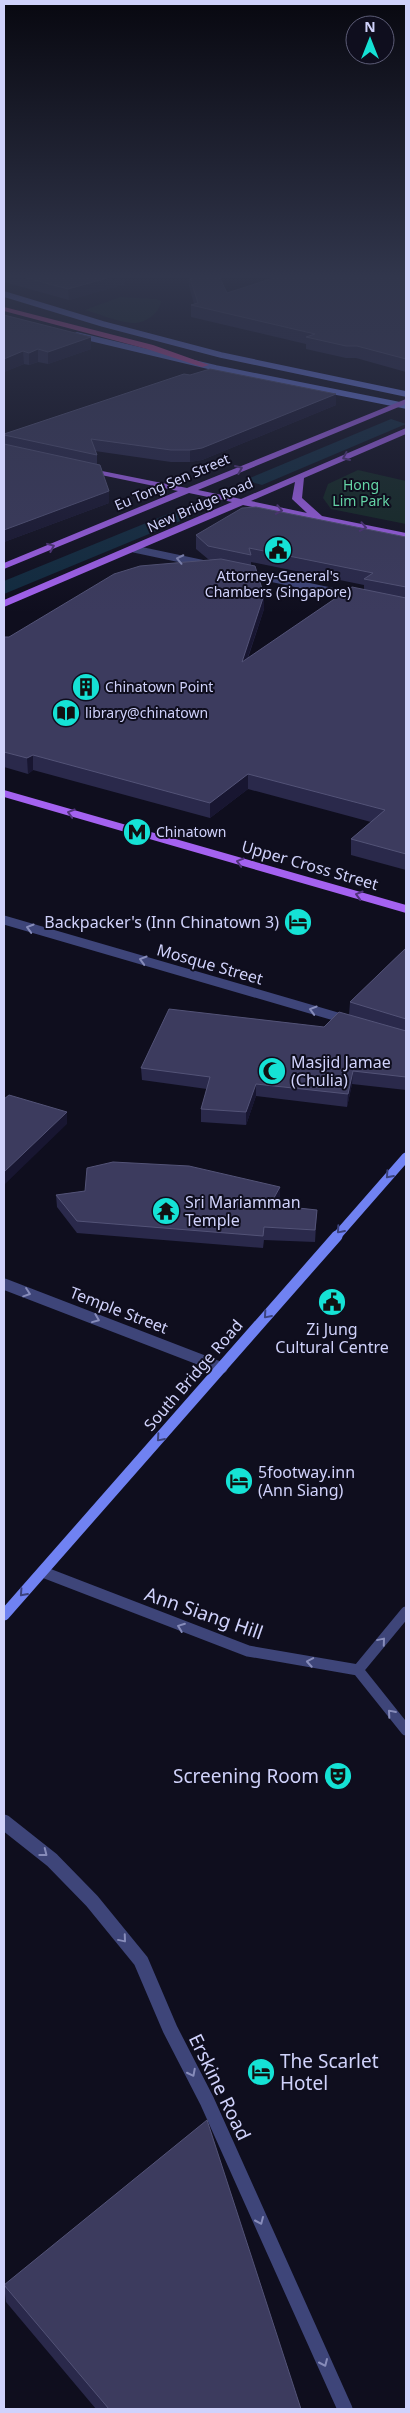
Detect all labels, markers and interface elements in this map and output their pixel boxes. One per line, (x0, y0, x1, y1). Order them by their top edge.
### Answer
north arrow (345, 15, 395, 65)
text: N (364, 17, 376, 36)
street label: Eu Tong Sen Street (111, 449, 232, 514)
one-way arrow (342, 450, 351, 461)
one-way arrow (234, 464, 243, 475)
street label: New Bridge Road (144, 473, 256, 536)
park label: Hong Lim Park (332, 475, 390, 510)
one-way arrow (275, 505, 283, 515)
one-way arrow (358, 521, 367, 532)
public building icon: Attorney-General's Chambers (Singapore) (263, 535, 293, 565)
one-way arrow (46, 543, 55, 553)
one-way arrow (175, 554, 184, 565)
place label: Attorney-General's Chambers (Singapore) (205, 566, 351, 601)
building icon: Chinatown Point (71, 672, 101, 702)
place label: Chinatown Point (105, 677, 213, 696)
library icon: library@chinatown (51, 698, 81, 728)
place label: library@chinatown (85, 703, 208, 722)
one-way arrow (68, 808, 76, 818)
metro station icon: Chinatown (122, 817, 152, 847)
place label: Chinatown (156, 822, 227, 841)
street label: Upper Cross Street (239, 835, 381, 895)
one-way arrow (237, 857, 245, 867)
one-way arrow (356, 891, 364, 901)
hotel icon: Backpacker's (Inn Chinatown 3) (283, 907, 313, 937)
place label: Backpacker's (Inn Chinatown 3) (44, 911, 279, 933)
one-way arrow (26, 923, 35, 934)
street label: Mosque Street (154, 938, 266, 990)
one-way arrow (138, 955, 147, 966)
one-way arrow (310, 1005, 318, 1015)
place label: Masjid Jamae (Chulia) (291, 1051, 391, 1091)
mosque icon: Masjid Jamae (Chulia) (257, 1056, 287, 1086)
one-way arrow (386, 1170, 395, 1179)
place label: Sri Mariamman Temple (185, 1191, 301, 1231)
temple icon: Sri Mariamman Temple (151, 1196, 181, 1226)
one-way arrow (337, 1224, 346, 1233)
street label: Temple Street (67, 1281, 171, 1339)
one-way arrow (22, 1287, 31, 1297)
public building icon: Zi Jung Cultural Centre (317, 1287, 347, 1317)
one-way arrow (264, 1309, 273, 1318)
one-way arrow (91, 1313, 100, 1323)
street label: South Bridge Road (139, 1315, 247, 1435)
place label: Zi Jung Cultural Centre (275, 1318, 389, 1358)
one-way arrow (157, 1432, 166, 1441)
place label: 5footway.inn (Ann Siang) (258, 1461, 355, 1501)
hotel icon: 5footway.inn (Ann Siang) (224, 1466, 254, 1496)
street label: Ann Siang Hill (141, 1581, 267, 1645)
one-way arrow (20, 1588, 29, 1597)
one-way arrow (177, 1622, 185, 1632)
one-way arrow (376, 1637, 385, 1646)
one-way arrow (305, 1657, 314, 1667)
one-way arrow (388, 1709, 397, 1718)
theatre icon: Screening Room (323, 1761, 353, 1791)
place label: Screening Room (173, 1763, 319, 1789)
one-way arrow (38, 1848, 47, 1857)
one-way arrow (117, 1933, 126, 1942)
street label: Erskine Road (183, 2029, 257, 2145)
place label: The Scarlet Hotel (280, 2048, 379, 2096)
hotel icon: The Scarlet Hotel (246, 2057, 276, 2087)
one-way arrow (186, 2068, 197, 2077)
one-way arrow (254, 2216, 265, 2225)
one-way arrow (318, 2358, 328, 2367)

